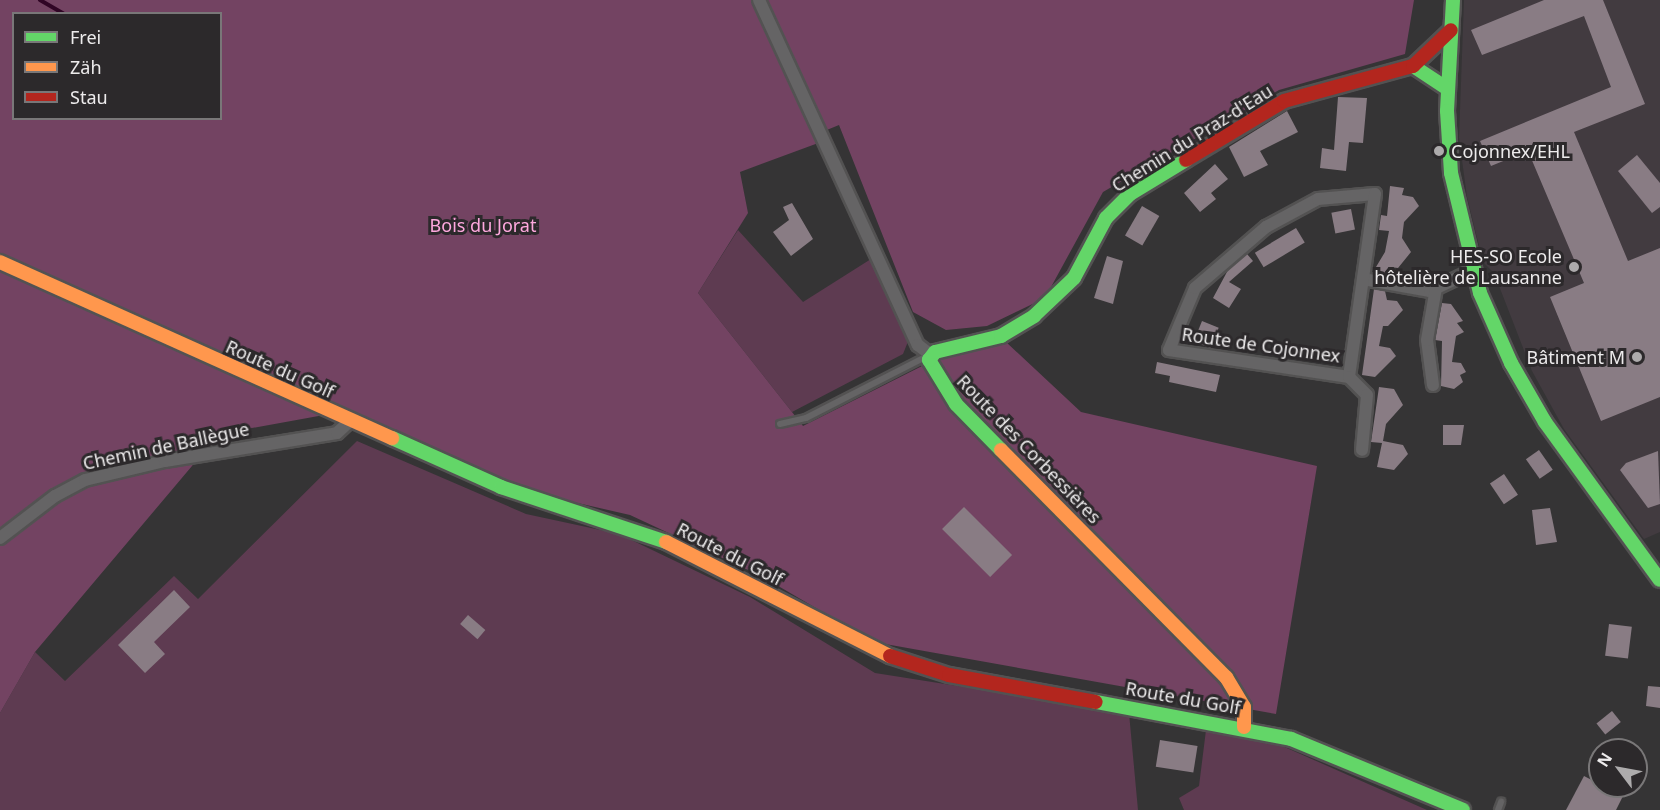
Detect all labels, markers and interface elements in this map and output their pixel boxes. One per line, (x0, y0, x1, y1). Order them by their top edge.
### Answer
legend (12, 12, 222, 120)
text: Frei (70, 25, 101, 49)
text: Zäh (70, 55, 102, 79)
street label: Chemin du Praz-d'Eau (1108, 80, 1276, 196)
text: Stau (70, 85, 108, 109)
place label: Cojonnex/EHL (1451, 140, 1570, 162)
marker: Cojonnex/EHL (1432, 144, 1446, 158)
park label: Bois du Jorat (430, 214, 536, 236)
place label: HES-SO Ecole hôtelière de Lausanne (1374, 246, 1562, 288)
marker: HES-SO Ecole hôtelière de Lausanne (1567, 260, 1581, 274)
street label: Route de Cojonnex (1180, 323, 1342, 367)
street label: Route du Golf (223, 335, 337, 403)
place label: Bâtiment M (1526, 346, 1625, 368)
marker: Bâtiment M (1630, 350, 1644, 364)
street label: Route des Corbessières (953, 370, 1105, 528)
street label: Chemin de Ballègue (81, 418, 251, 474)
street label: Route du Golf (673, 518, 787, 590)
street label: Route du Golf (1124, 677, 1242, 719)
north arrow (1588, 738, 1648, 798)
text: N (1592, 748, 1617, 771)

